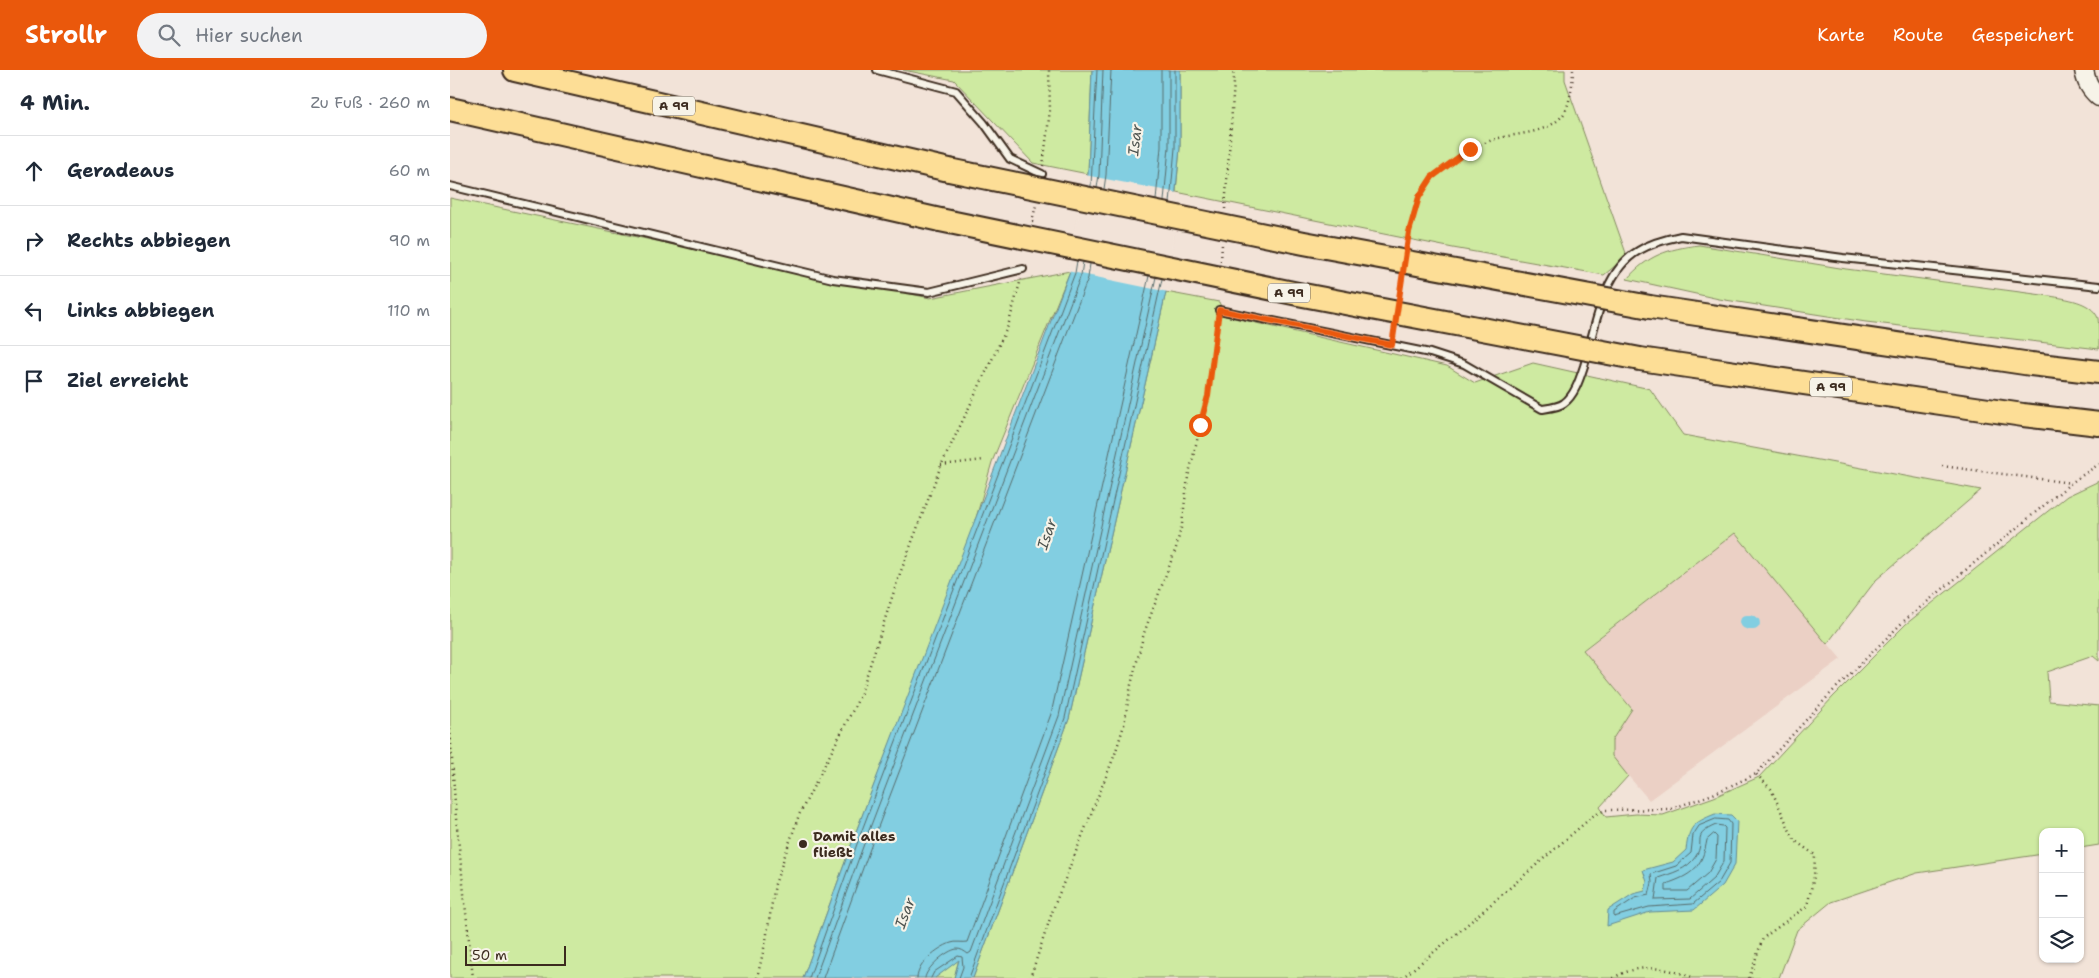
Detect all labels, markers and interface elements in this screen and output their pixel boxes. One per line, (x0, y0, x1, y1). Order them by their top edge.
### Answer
search box (137, 13, 487, 58)
text: Strollr (25, 19, 107, 51)
icon: search (155, 21, 183, 49)
text: Hier suchen (195, 23, 303, 48)
text: Karte (1817, 23, 1865, 47)
text: Route (1893, 23, 1944, 47)
text: Gespeichert (1972, 23, 2074, 47)
text: 4 Min. (20, 89, 90, 117)
text: Zu Fuß · 260 m (311, 92, 430, 113)
road number: A 99 (653, 97, 695, 116)
water label: Isar (1123, 122, 1147, 158)
route end (1459, 138, 1482, 161)
icon: ahead (20, 157, 48, 185)
text: Geradeaus (67, 158, 174, 183)
text: 60 m (389, 160, 430, 181)
icon: right (20, 227, 48, 255)
text: Rechts abbiegen (67, 228, 231, 253)
text: 90 m (389, 230, 430, 251)
road number: A 99 (1268, 284, 1310, 302)
icon: left (20, 297, 48, 325)
text: Links abbiegen (67, 298, 214, 323)
text: 110 m (387, 300, 430, 321)
icon: arrive (20, 367, 48, 395)
text: Ziel erreicht (67, 368, 188, 393)
road number: A 99 (1810, 378, 1852, 396)
route start (1189, 414, 1212, 437)
water label: Isar (1032, 515, 1062, 553)
place label: Damit alles fließt (813, 827, 895, 861)
map controls (2039, 828, 2084, 963)
button: + (2039, 828, 2084, 873)
marker: Damit alles fließt (797, 838, 809, 850)
button: − (2039, 873, 2084, 918)
water label: Isar (890, 894, 920, 932)
button: layers (2039, 918, 2084, 963)
scale bar (465, 943, 566, 966)
text: 50 m (472, 946, 507, 964)

